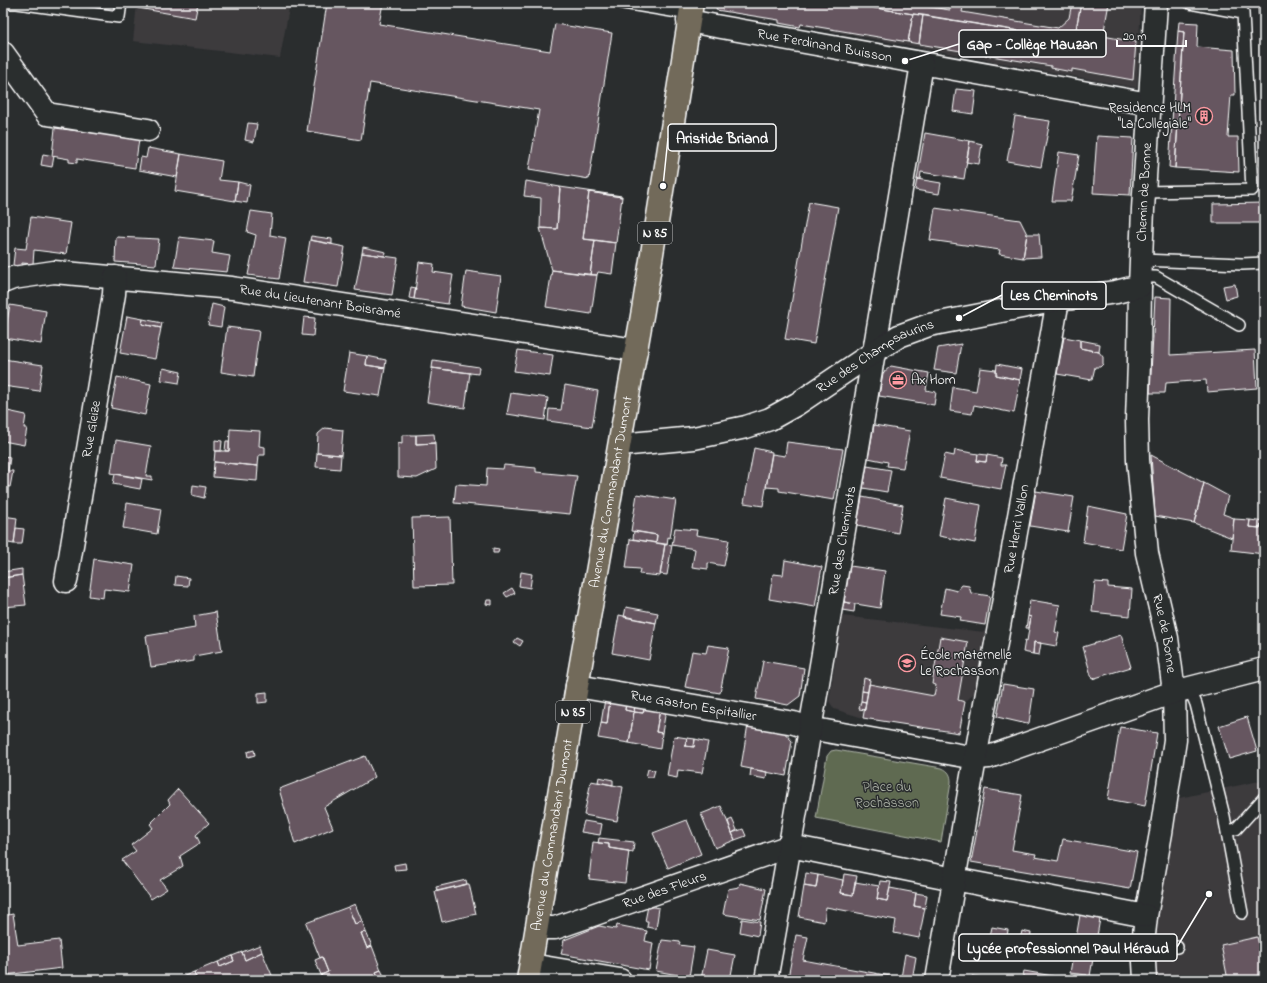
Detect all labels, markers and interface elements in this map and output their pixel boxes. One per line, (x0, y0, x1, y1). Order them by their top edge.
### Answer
scale bar (1117, 22, 1186, 48)
street label: Rue Ferdinand Buisson (756, 23, 894, 68)
text: 20 m (1123, 28, 1146, 46)
callout: Gap - Collège Mauzan (959, 30, 1106, 57)
text: Gap - Collège Mauzan (967, 34, 1098, 58)
place label: Residence HLM "La Collegiale" (1108, 98, 1191, 136)
building icon: Residence HLM "La Collegiale" (1194, 106, 1214, 126)
callout: Aristide Briand (668, 124, 776, 151)
text: Aristide Briand (676, 128, 769, 150)
street label: Chemin de Bonne (1131, 141, 1158, 242)
road number: N 85 (638, 222, 672, 244)
street label: Rue du Lieutenant Boisramé (238, 279, 403, 324)
callout: Les Cheminots (1002, 282, 1106, 309)
text: Les Cheminots (1010, 285, 1098, 307)
street label: Rue des Champsaurins (812, 314, 936, 399)
office icon: Ax Hom (888, 370, 908, 390)
place label: Ax Hom (911, 370, 956, 391)
street label: Avenue du Commandant Dumont (584, 394, 638, 590)
street label: Rue Gleize (76, 398, 107, 459)
street label: Rue Henri Vallon (998, 483, 1035, 575)
street label: Rue des Cheminots (823, 484, 862, 597)
street label: Rue de Bonne (1147, 592, 1182, 675)
place label: École maternelle Le Rochasson (920, 645, 1012, 682)
school or university icon: École maternelle Le Rochasson (897, 653, 917, 673)
street label: Rue Gaston Espitallier (629, 685, 758, 727)
road number: N 85 (556, 701, 590, 723)
street label: Avenue du Commandant Dumont (526, 737, 579, 933)
park label: Place du Rochasson (855, 777, 919, 814)
street label: Rue des Fleurs (620, 865, 709, 914)
callout: Lycée professionnel Paul Héraud (959, 934, 1177, 961)
text: Lycée professionnel Paul Héraud (967, 938, 1170, 962)

